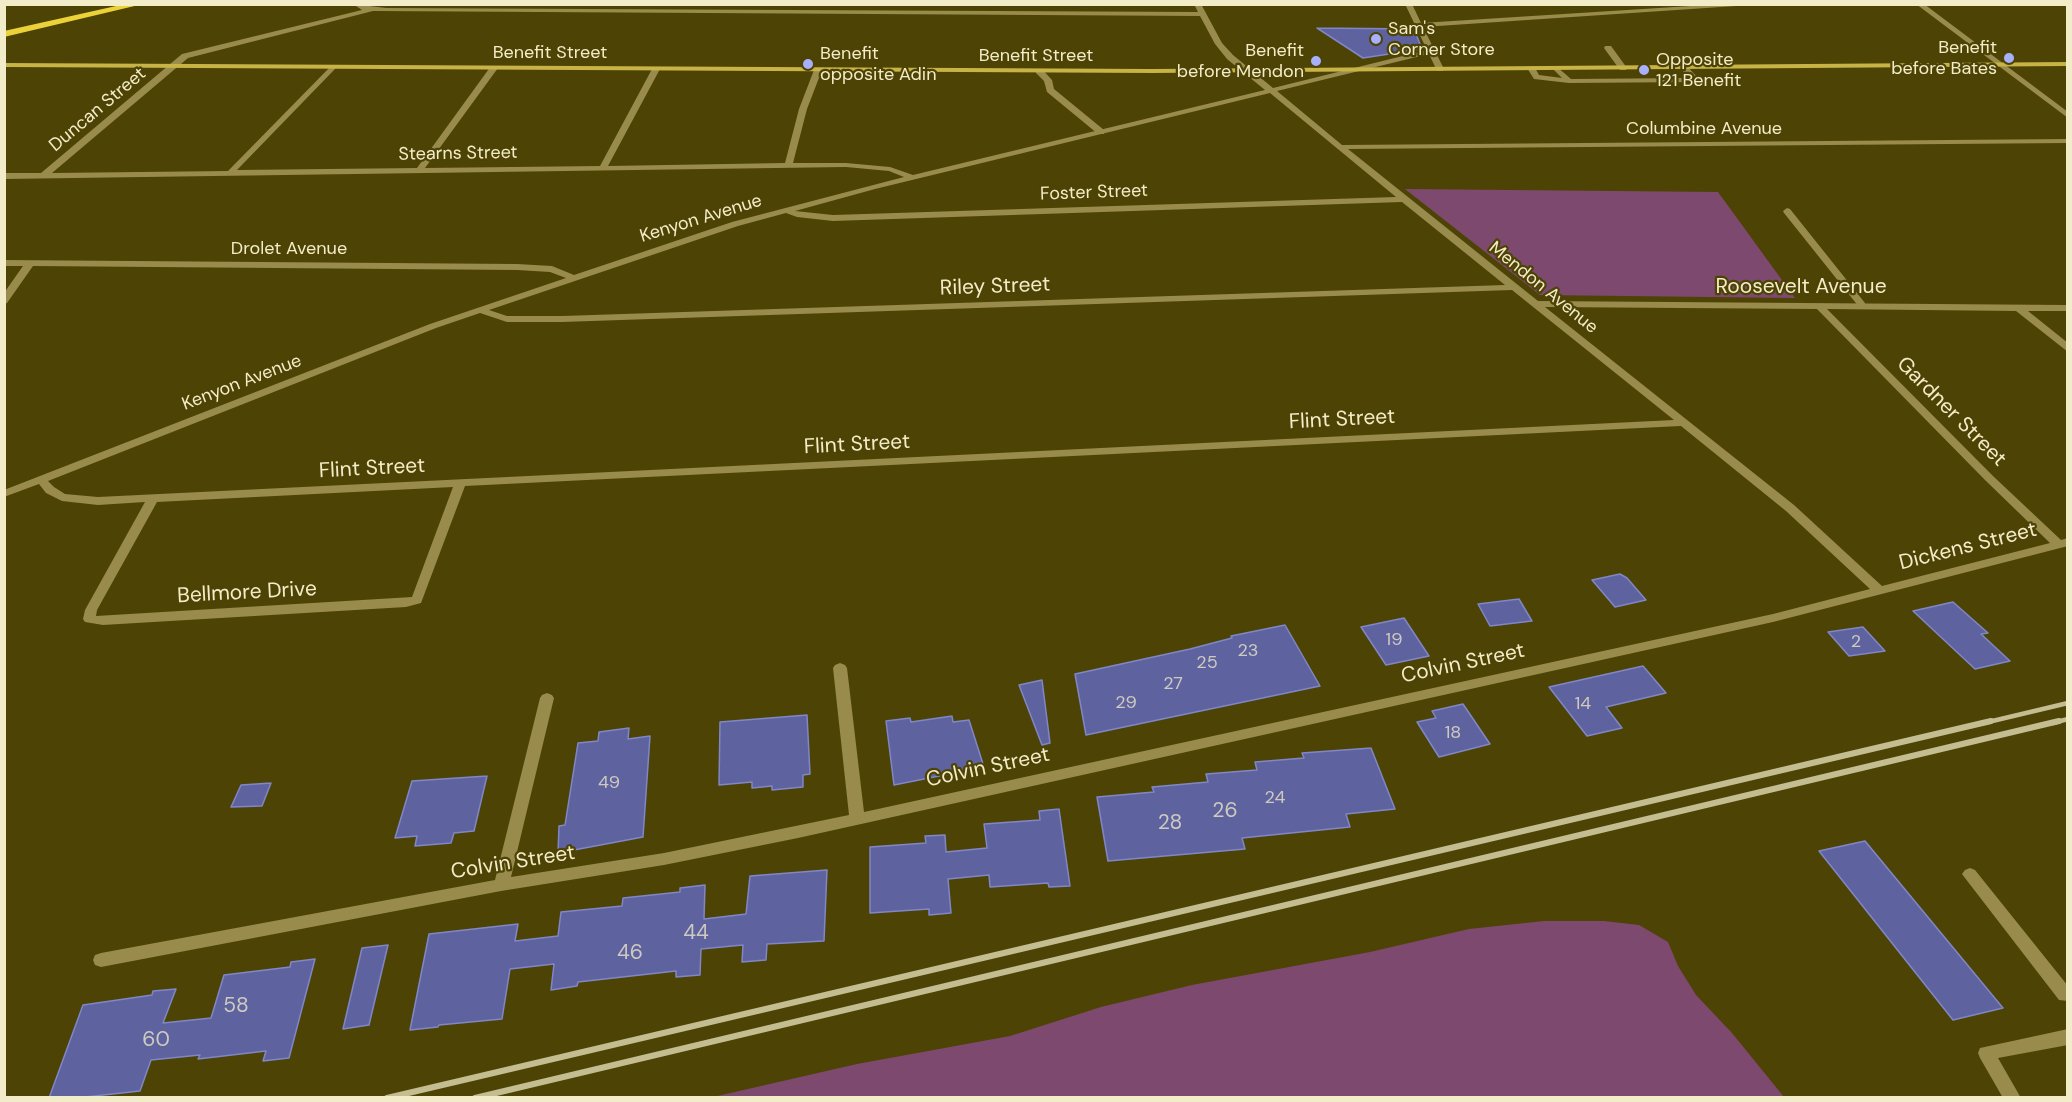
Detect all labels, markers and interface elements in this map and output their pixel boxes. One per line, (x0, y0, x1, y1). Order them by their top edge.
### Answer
place label: Sam's Corner Store (1388, 18, 1495, 60)
marker: Sam's Corner Store (1369, 32, 1383, 46)
place label: Benefit before Bates (1891, 37, 1997, 80)
place label: Benefit before Mendon (1177, 40, 1304, 82)
street label: Benefit Street (493, 42, 607, 64)
place label: Benefit opposite Adin (820, 43, 936, 86)
street label: Benefit Street (979, 45, 1093, 67)
place label: Opposite 121 Benefit (1656, 49, 1741, 92)
marker: Benefit before Bates (2002, 51, 2016, 65)
marker: Benefit before Mendon (1309, 54, 1323, 68)
marker: Benefit opposite Adin (801, 57, 815, 71)
street label: Duncan Street (45, 63, 151, 157)
marker: Opposite 121 Benefit (1637, 63, 1651, 77)
street label: Columbine Avenue (1626, 118, 1782, 140)
street label: Stearns Street (398, 142, 518, 166)
street label: Foster Street (1040, 180, 1148, 206)
street label: Kenyon Avenue (637, 190, 765, 248)
street label: Mendon Avenue (1484, 237, 1602, 339)
street label: Drolet Avenue (231, 238, 347, 260)
street label: Riley Street (939, 272, 1051, 302)
street label: Roosevelt Avenue (1715, 274, 1887, 300)
street label: Kenyon Avenue (179, 350, 305, 416)
street label: Gardner Street (1891, 352, 2011, 472)
street label: Flint Street (1288, 405, 1396, 435)
street label: Flint Street (803, 430, 911, 460)
street label: Flint Street (318, 454, 426, 484)
street label: Dickens Street (1897, 518, 2039, 576)
street label: Bellmore Drive (177, 577, 317, 609)
house number: 19 (1386, 629, 1402, 651)
house number: 2 (1851, 631, 1861, 653)
street label: Colvin Street (1399, 639, 1527, 689)
house number: 23 (1237, 640, 1259, 662)
house number: 25 (1196, 652, 1218, 674)
house number: 27 (1163, 673, 1183, 695)
house number: 29 (1115, 692, 1137, 714)
house number: 14 (1575, 693, 1591, 715)
house number: 18 (1445, 722, 1461, 744)
street label: Colvin Street (924, 743, 1052, 793)
house number: 49 (598, 772, 620, 794)
house number: 24 (1265, 787, 1285, 809)
house number: 26 (1212, 798, 1238, 824)
house number: 28 (1158, 810, 1182, 836)
street label: Colvin Street (449, 841, 577, 885)
house number: 44 (683, 920, 709, 946)
house number: 46 (617, 940, 643, 966)
house number: 58 (223, 993, 249, 1019)
house number: 60 (142, 1027, 170, 1053)

